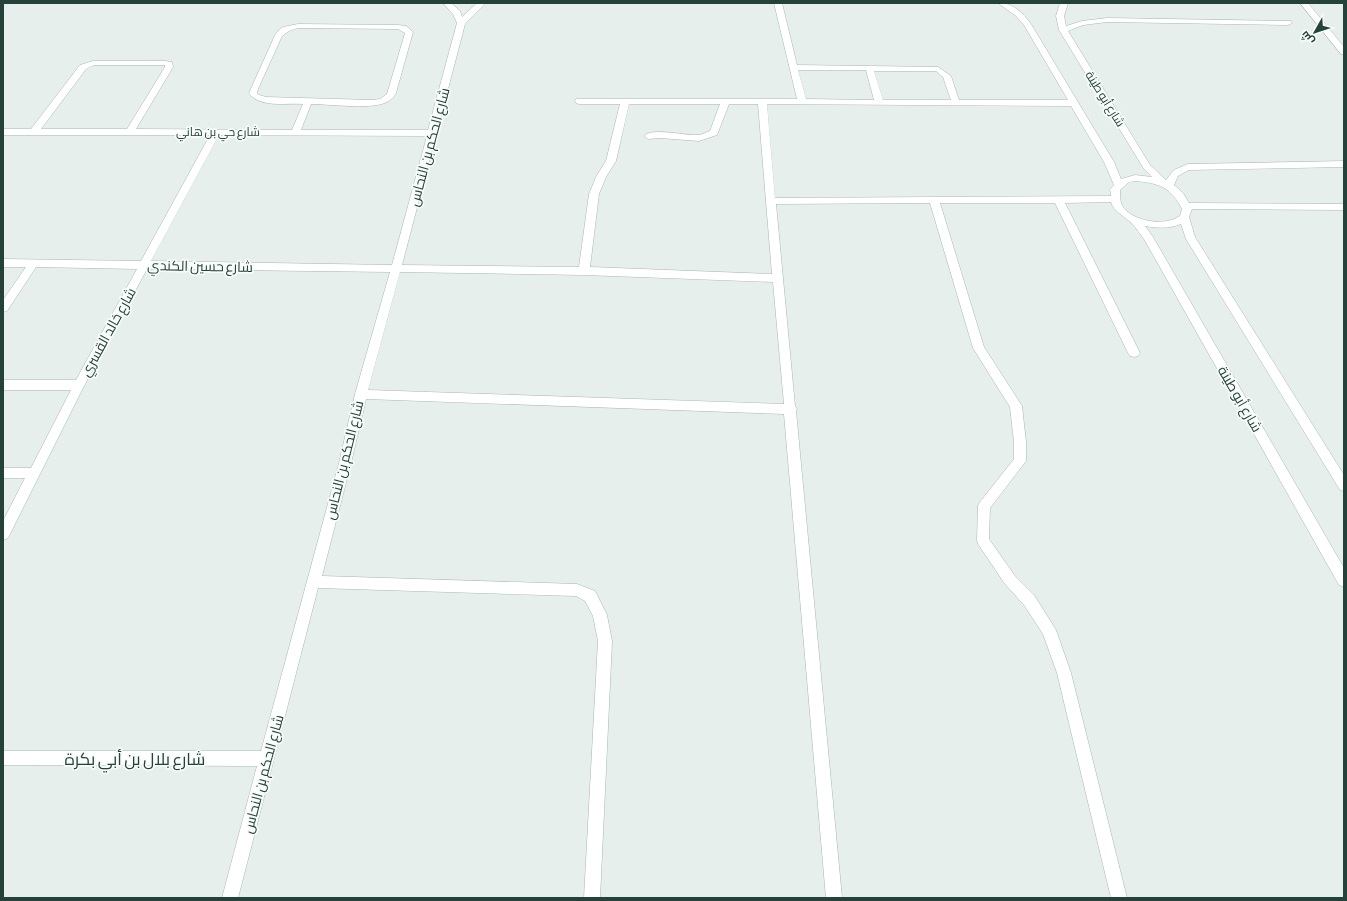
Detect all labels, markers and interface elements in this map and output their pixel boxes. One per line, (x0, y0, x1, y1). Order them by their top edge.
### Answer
north arrow (1295, 12, 1335, 52)
text: ش (1298, 28, 1317, 48)
street label: شارع أبو طينة (1082, 68, 1128, 130)
street label: شارع الحكم بن النحاس (405, 86, 454, 209)
street label: شارع حي بن هاني (176, 125, 260, 142)
street label: شارع حسين الكندي (147, 257, 253, 279)
street label: شارع خالد القسري (77, 285, 143, 381)
street label: شارع أبو طينة (1214, 363, 1266, 435)
street label: شارع الحكم بن النحاس (321, 399, 368, 522)
street label: شارع الحكم بن النحاس (239, 713, 288, 836)
street label: شارع بلال بن أبي بكرة (65, 749, 205, 773)

